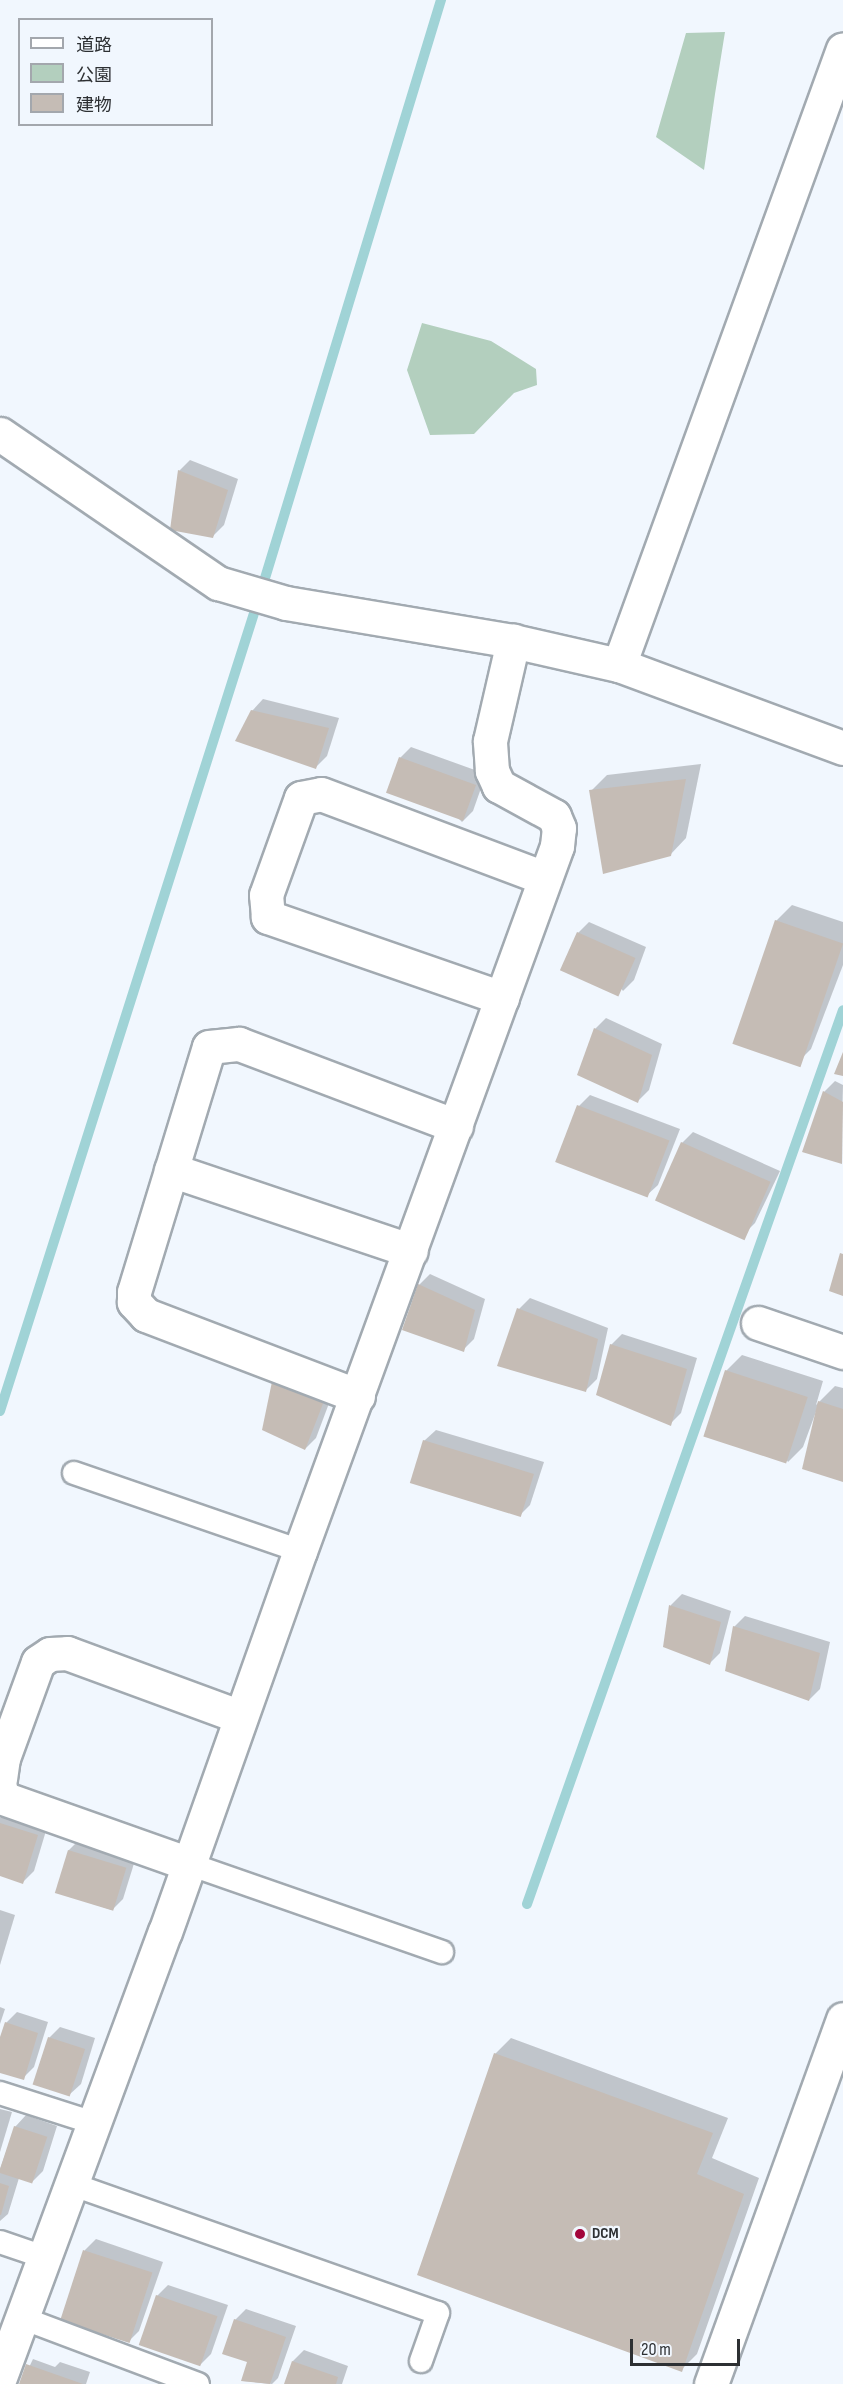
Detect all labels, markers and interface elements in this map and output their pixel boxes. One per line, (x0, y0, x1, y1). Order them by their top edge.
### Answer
legend (18, 18, 213, 126)
text: 道路 (76, 35, 112, 56)
text: 公園 (76, 65, 112, 86)
text: 建物 (76, 95, 112, 116)
place label: DCM (592, 2224, 619, 2244)
marker: DCM (573, 2227, 587, 2241)
scale bar (633, 2327, 742, 2365)
text: 20 m (641, 2339, 671, 2360)

